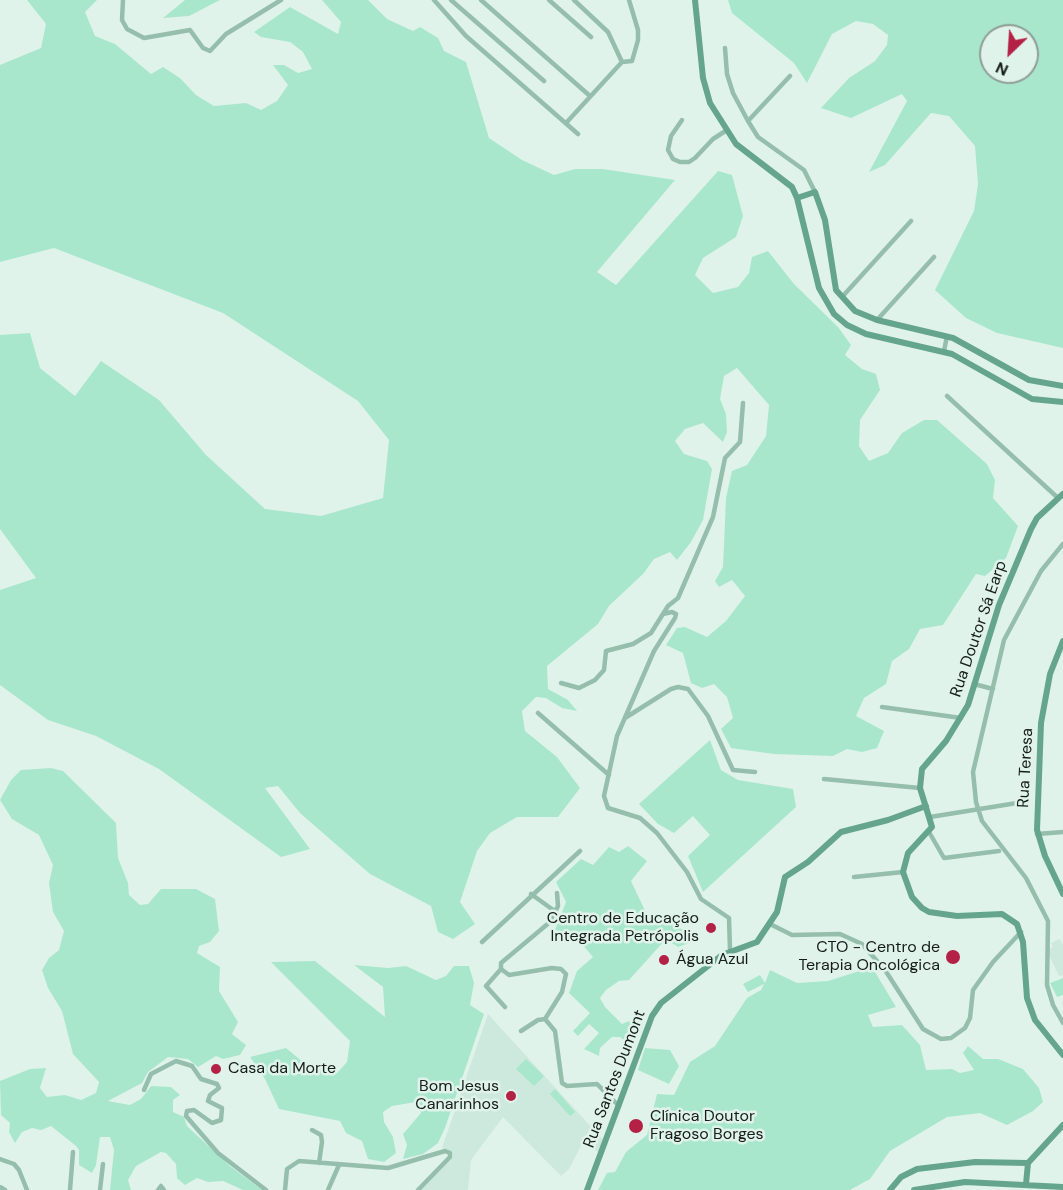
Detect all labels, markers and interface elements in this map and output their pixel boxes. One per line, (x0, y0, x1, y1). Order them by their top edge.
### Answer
north arrow (979, 24, 1039, 84)
text: N (992, 57, 1012, 81)
street label: Rua Doutor Sá Earp (947, 558, 1011, 700)
street label: Rua Teresa (1014, 728, 1038, 808)
place label: Centro de Educação Integrada Petrópolis (547, 909, 699, 947)
marker: Centro de Educação Integrada Petrópolis (704, 921, 718, 935)
place label: CTO - Centro de Terapia Oncológica (798, 938, 940, 976)
marker: CTO - Centro de Terapia Oncológica (944, 948, 962, 966)
place label: Água Azul (676, 950, 748, 970)
marker: Água Azul (657, 953, 671, 967)
street label: Rua Santos Dumont (580, 1007, 650, 1151)
place label: Casa da Morte (228, 1059, 336, 1079)
marker: Casa da Morte (209, 1062, 223, 1076)
place label: Bom Jesus Canarinhos (415, 1077, 499, 1115)
marker: Bom Jesus Canarinhos (504, 1089, 518, 1103)
place label: Clínica Doutor Fragoso Borges (650, 1107, 764, 1145)
marker: Clínica Doutor Fragoso Borges (627, 1117, 645, 1135)

